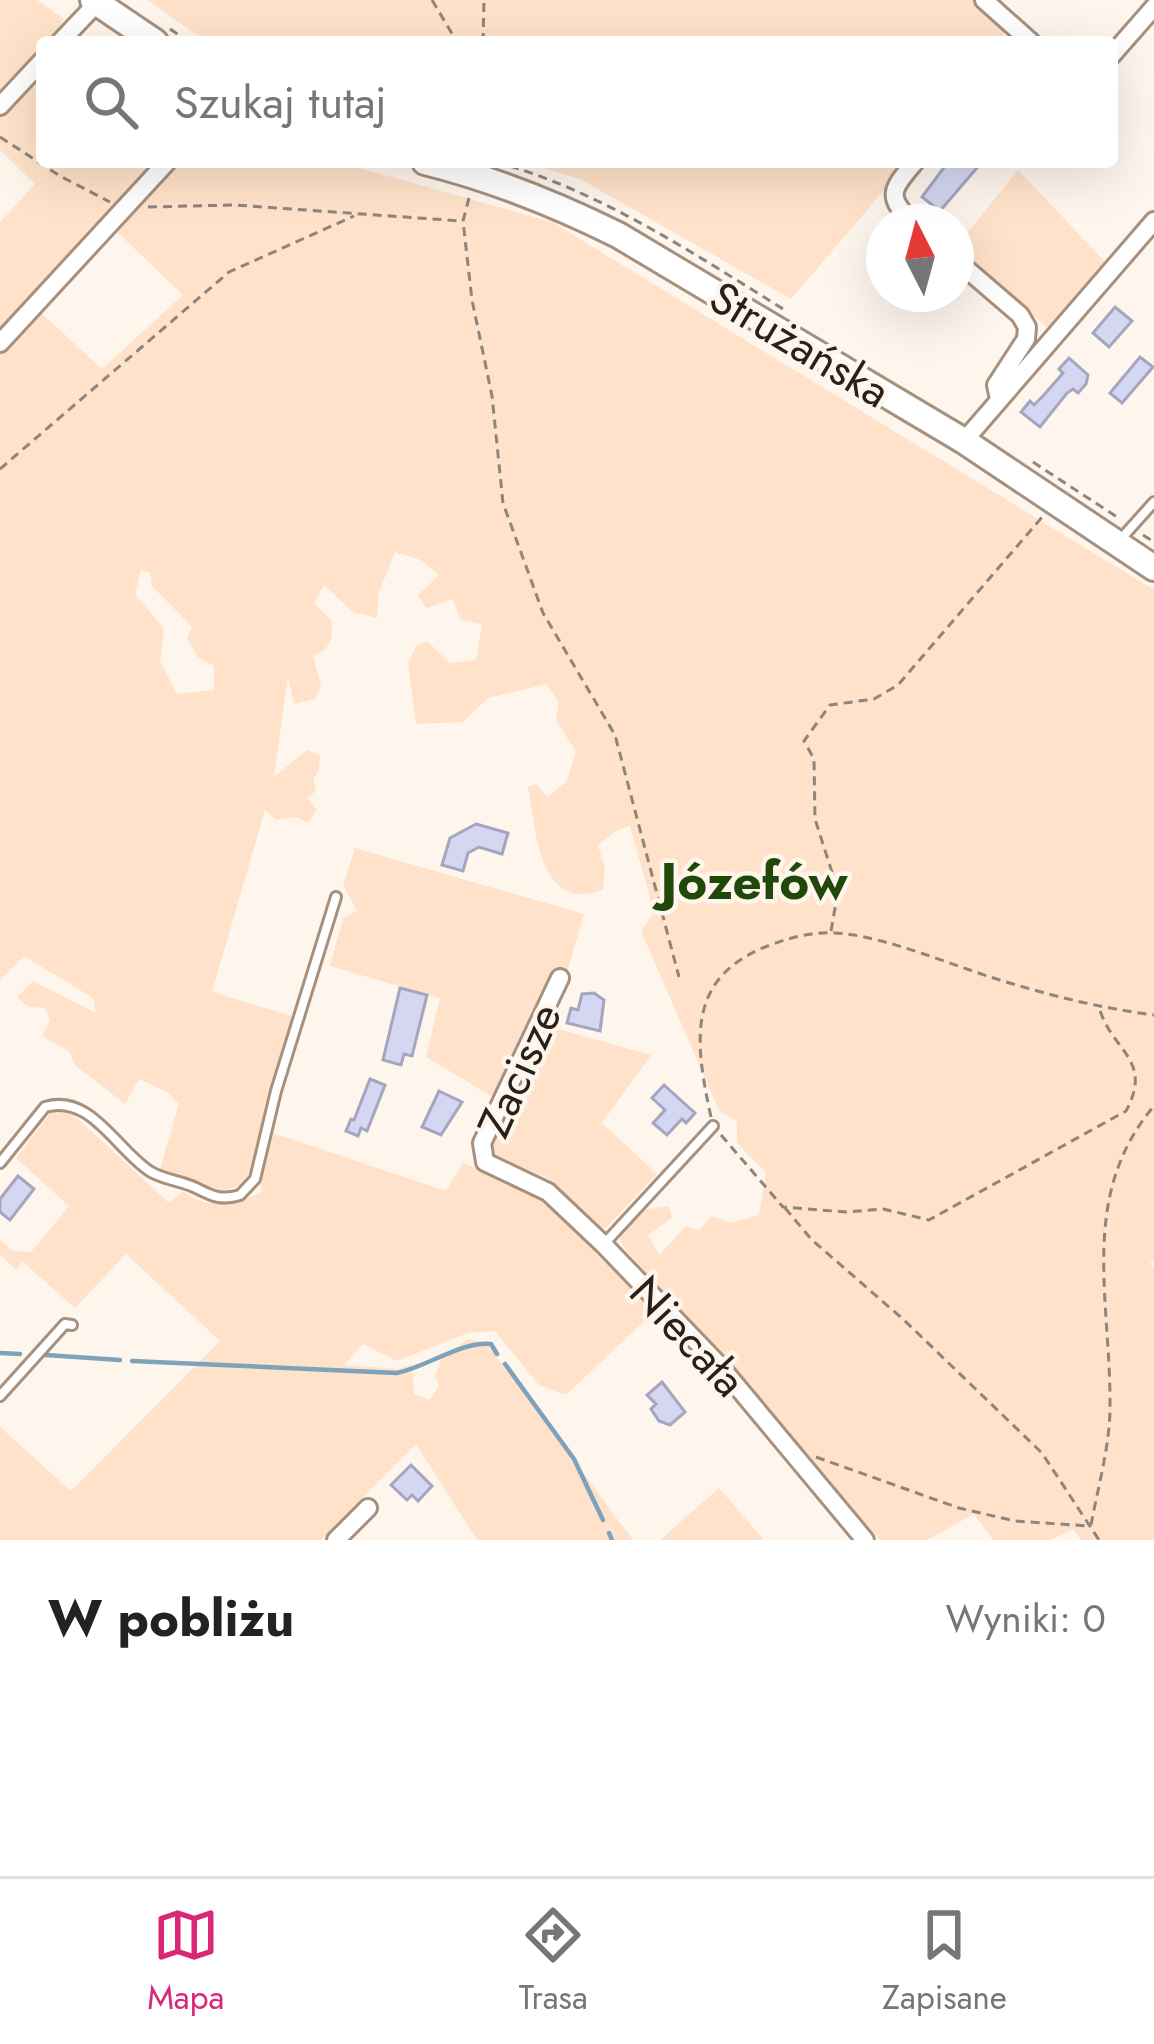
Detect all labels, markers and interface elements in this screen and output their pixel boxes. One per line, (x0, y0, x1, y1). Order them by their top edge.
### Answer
search box (36, 36, 1118, 168)
icon: search (78, 69, 144, 135)
text: Szukaj tutaj (174, 70, 387, 135)
north arrow (866, 204, 974, 312)
street label: Strużańska (697, 265, 902, 424)
district label: Józefów (652, 844, 849, 918)
street label: Zacisze (461, 993, 578, 1148)
street label: Niecała (614, 1261, 761, 1411)
text: W pobliżu (48, 1581, 294, 1655)
text: Wyniki: 0 (946, 1590, 1106, 1647)
tab: Mapa (147, 1902, 224, 2021)
tab: Trasa (519, 1902, 588, 2021)
tab: Zapisane (882, 1902, 1007, 2021)

